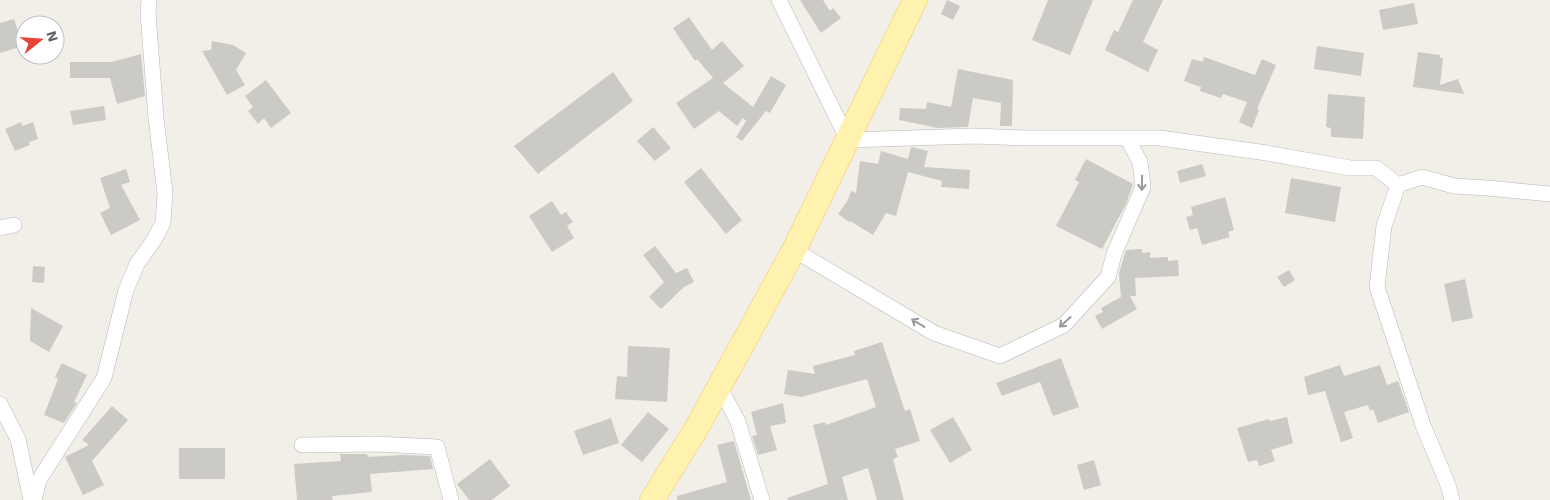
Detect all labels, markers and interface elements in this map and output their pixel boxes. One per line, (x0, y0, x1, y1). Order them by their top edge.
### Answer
north arrow (15, 15, 65, 65)
text: N (43, 29, 62, 43)
one-way arrow (1137, 175, 1146, 191)
one-way arrow (1059, 316, 1072, 327)
one-way arrow (912, 318, 926, 328)

